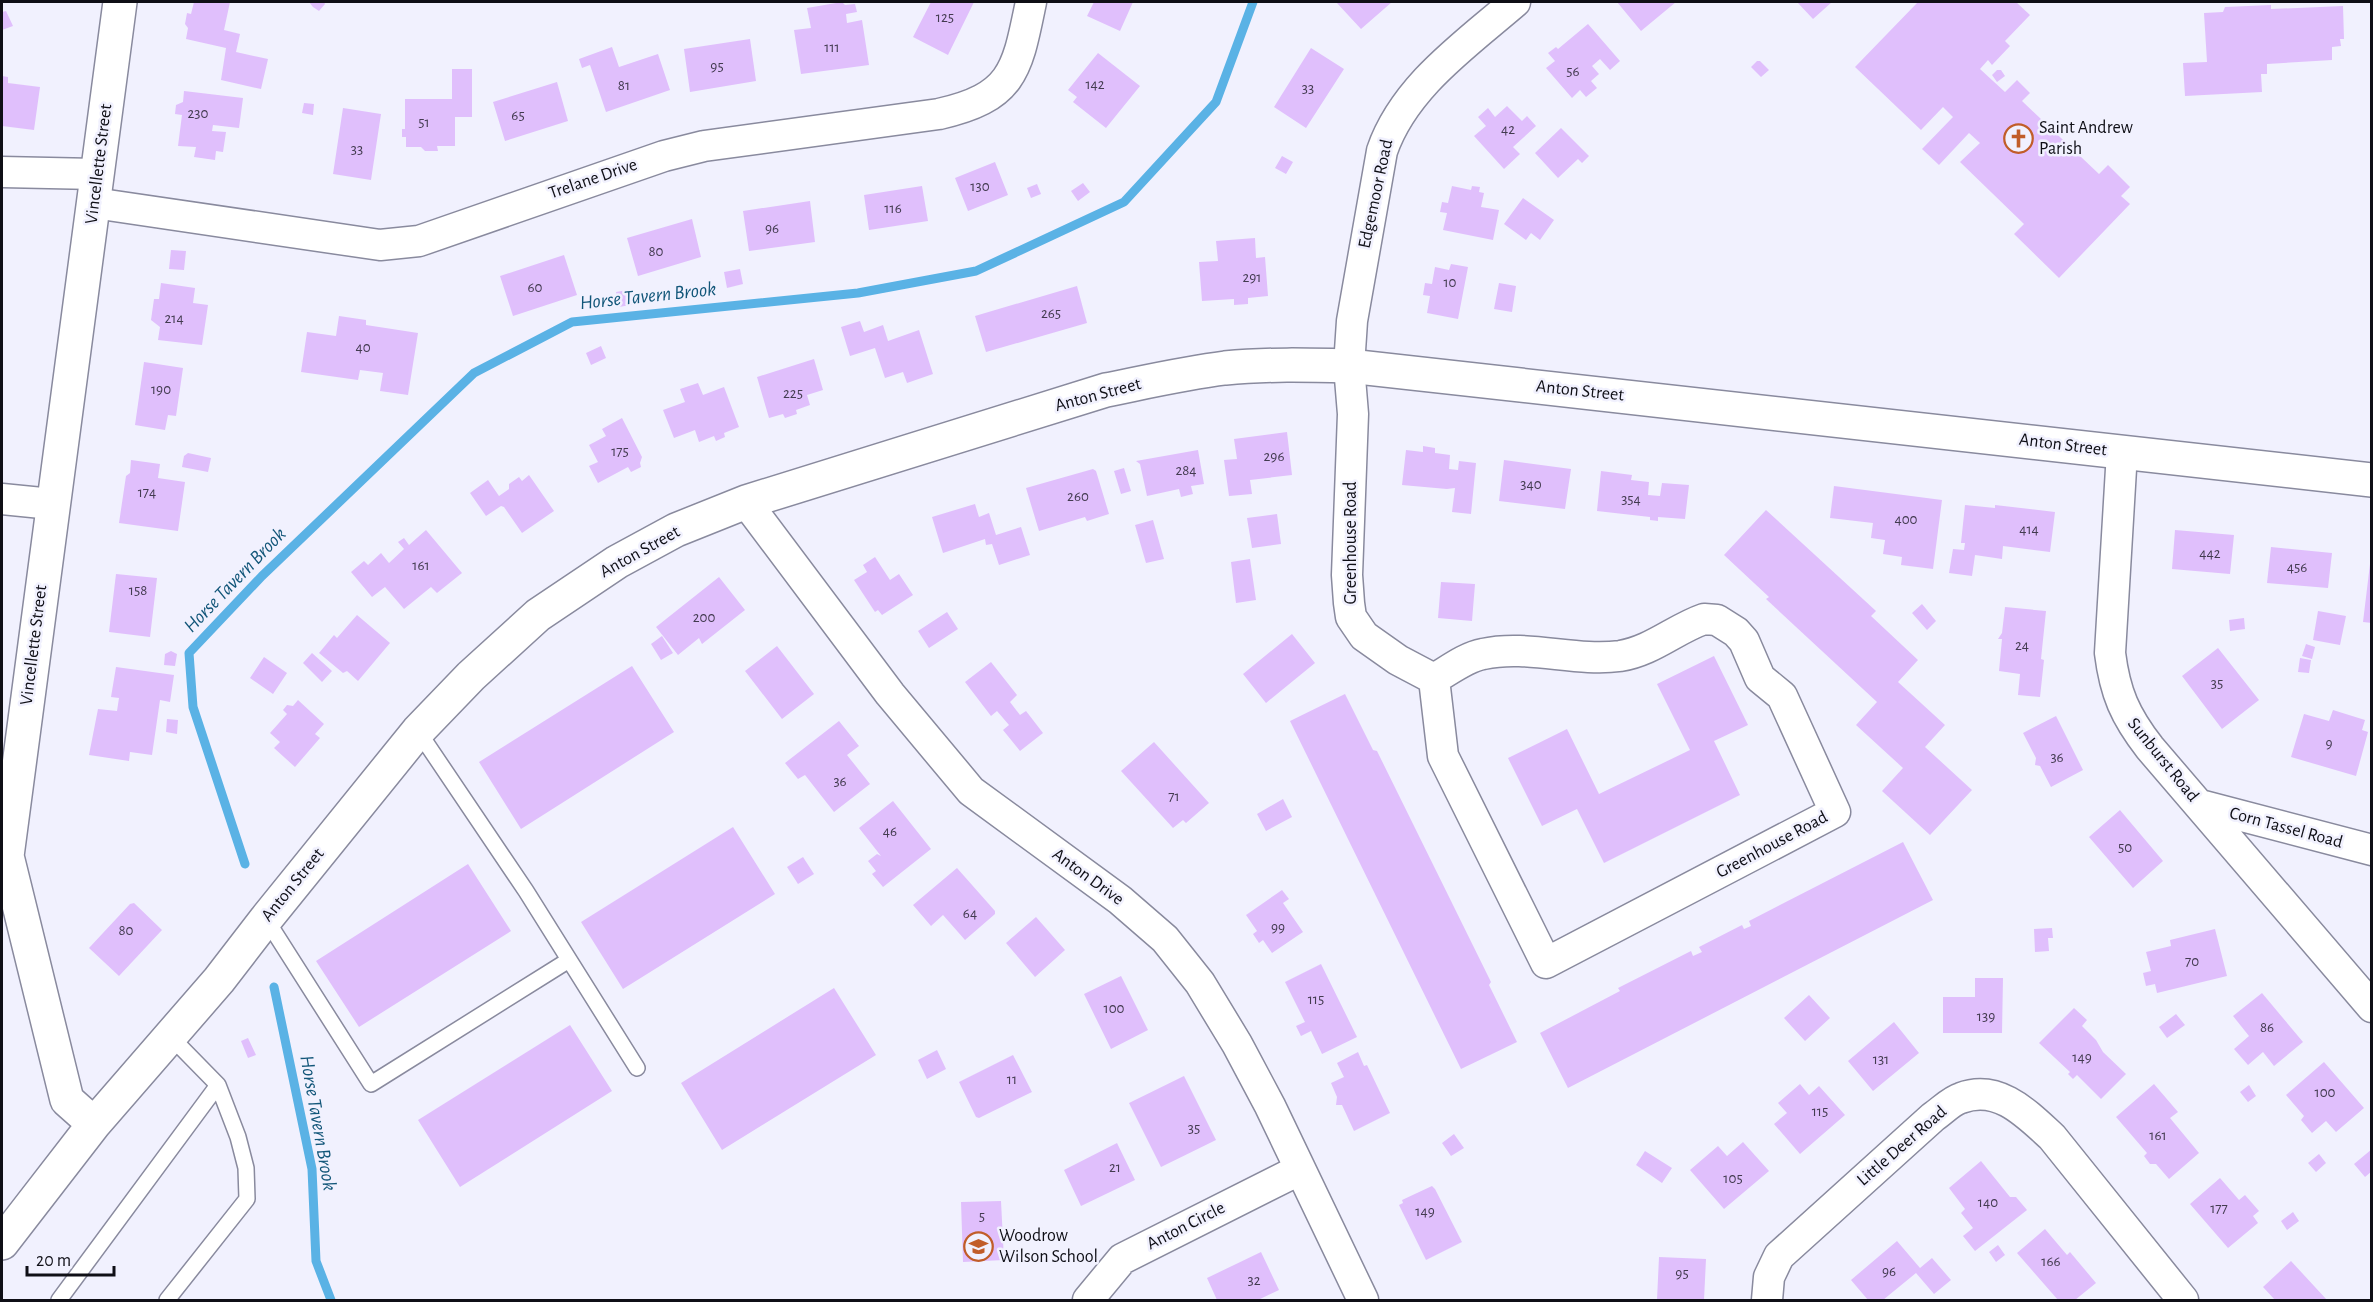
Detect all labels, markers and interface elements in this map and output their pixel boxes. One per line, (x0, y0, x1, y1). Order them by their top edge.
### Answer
house number: 125 (936, 10, 954, 25)
house number: 111 (824, 40, 840, 55)
house number: 95 (710, 59, 724, 74)
house number: 56 (1566, 64, 1580, 79)
house number: 142 (1085, 77, 1105, 92)
house number: 81 (618, 78, 630, 93)
house number: 33 (1302, 81, 1314, 96)
street label: Vincellette Street (83, 103, 115, 225)
house number: 230 (188, 106, 209, 121)
house number: 65 (511, 108, 525, 123)
house number: 51 (418, 115, 430, 130)
place label: Saint Andrew Parish (2039, 119, 2133, 158)
house number: 42 (1501, 122, 1515, 137)
church icon: Saint Andrew Parish (2002, 122, 2034, 154)
street label: Edgemoor Road (1356, 138, 1396, 250)
house number: 33 (351, 142, 363, 157)
street label: Trelane Drive (546, 155, 640, 203)
house number: 130 (970, 179, 990, 194)
house number: 116 (884, 201, 902, 216)
house number: 96 (765, 221, 779, 236)
house number: 80 (648, 244, 664, 259)
house number: 291 (1242, 270, 1262, 285)
house number: 10 (1443, 275, 1457, 290)
water label: Horse Tavern Brook (579, 279, 717, 313)
house number: 60 (528, 280, 543, 295)
house number: 265 (1041, 306, 1061, 321)
house number: 214 (164, 311, 184, 326)
house number: 40 (355, 340, 371, 355)
street label: Anton Street (1053, 375, 1143, 415)
street label: Anton Street (1535, 377, 1625, 405)
house number: 190 (151, 382, 171, 397)
house number: 225 (783, 386, 803, 401)
street label: Anton Street (2018, 431, 2108, 459)
house number: 175 (611, 444, 629, 459)
house number: 296 (1264, 449, 1284, 464)
house number: 284 (1175, 463, 1197, 478)
house number: 340 (1520, 477, 1542, 492)
street label: Greenhouse Road (1342, 481, 1360, 605)
house number: 174 (138, 485, 156, 500)
house number: 260 (1067, 489, 1089, 504)
house number: 354 (1621, 492, 1641, 507)
house number: 400 (1894, 512, 1918, 527)
house number: 414 (2019, 522, 2039, 537)
street label: Anton Street (597, 523, 683, 581)
water label: Horse Tavern Brook (180, 524, 290, 636)
house number: 442 (2199, 546, 2221, 561)
house number: 161 (412, 558, 430, 573)
house number: 456 (2287, 560, 2307, 575)
house number: 158 (129, 583, 147, 598)
street label: Vincellette Street (18, 584, 50, 706)
house number: 200 (693, 610, 715, 625)
house number: 24 (2015, 638, 2029, 653)
house number: 35 (2211, 676, 2223, 691)
street label: Sunburst Road (2124, 715, 2202, 805)
house number: 9 (2325, 736, 2333, 751)
house number: 36 (2050, 750, 2064, 765)
house number: 36 (833, 774, 847, 789)
house number: 71 (1168, 789, 1180, 804)
street label: Corn Tassel Road (2227, 804, 2345, 852)
street label: Greenhouse Road (1713, 808, 1831, 882)
house number: 46 (883, 824, 897, 839)
house number: 50 (2118, 840, 2132, 855)
street label: Anton Street (258, 845, 328, 925)
street label: Anton Drive (1049, 845, 1127, 909)
house number: 64 (963, 906, 977, 921)
house number: 99 (1271, 920, 1285, 935)
house number: 80 (118, 923, 134, 938)
house number: 70 (2185, 954, 2199, 969)
house number: 115 (1308, 992, 1324, 1007)
house number: 100 (1103, 1001, 1125, 1016)
house number: 139 (1977, 1009, 1995, 1024)
house number: 86 (2260, 1020, 2274, 1035)
house number: 149 (2072, 1050, 2092, 1065)
house number: 131 (1873, 1052, 1889, 1067)
water label: Horse Tavern Brook (296, 1054, 340, 1192)
house number: 11 (1007, 1072, 1017, 1087)
house number: 100 (2314, 1085, 2336, 1100)
street label: Little Deer Road (1854, 1103, 1950, 1189)
house number: 115 (1812, 1104, 1828, 1119)
house number: 35 (1188, 1121, 1200, 1136)
house number: 161 (2149, 1128, 2167, 1143)
house number: 21 (1109, 1160, 1121, 1175)
house number: 105 (1723, 1171, 1743, 1186)
house number: 140 (1978, 1195, 1998, 1210)
street label: Anton Circle (1144, 1199, 1228, 1253)
house number: 177 (2210, 1201, 2228, 1216)
house number: 149 (1415, 1204, 1435, 1219)
house number: 5 (979, 1209, 985, 1224)
place label: Woodrow Wilson School (999, 1227, 1098, 1266)
school or university icon: Woodrow Wilson School (962, 1230, 994, 1262)
scale bar (27, 1239, 114, 1277)
text: 20 m (36, 1252, 71, 1270)
house number: 166 (2041, 1254, 2061, 1269)
house number: 96 (1882, 1264, 1896, 1279)
house number: 95 (1675, 1266, 1689, 1281)
house number: 32 (1247, 1273, 1261, 1288)

